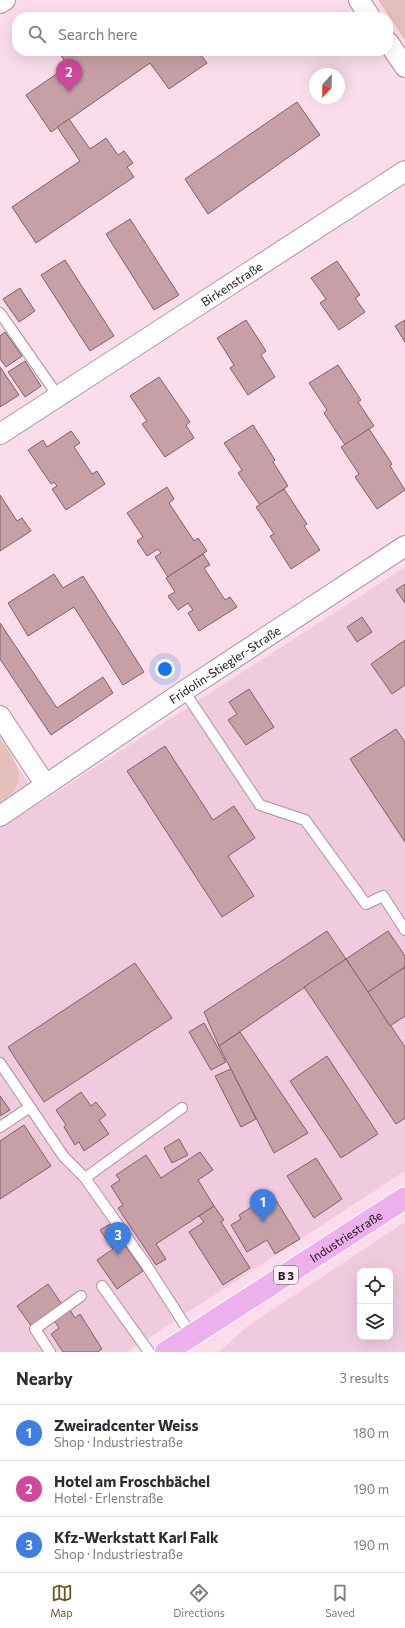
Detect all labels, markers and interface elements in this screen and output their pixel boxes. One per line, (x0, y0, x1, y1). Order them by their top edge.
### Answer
search box (12, 12, 393, 56)
icon: search (26, 23, 48, 45)
text: Search here (58, 25, 137, 43)
pin: 2 (56, 59, 82, 92)
north arrow (309, 68, 345, 104)
street label: Birkenstraße (198, 259, 265, 309)
street label: Fridolin-Stiegler-Straße (166, 623, 283, 706)
your location (155, 659, 175, 679)
pin: 1 (250, 1189, 276, 1222)
street label: Industriestraße (307, 1208, 385, 1265)
pin: 3 (105, 1222, 131, 1255)
road number: B 3 (274, 1266, 298, 1284)
map controls (357, 1268, 393, 1340)
button: locate (357, 1268, 393, 1304)
button: layers (357, 1304, 393, 1340)
text: Nearby (16, 1368, 73, 1389)
text: 3 results (340, 1370, 389, 1386)
text: Zweiradcenter Weiss (54, 1416, 198, 1434)
text: 1 (26, 1425, 32, 1441)
text: 180 m (353, 1425, 389, 1441)
text: Shop · Industriestraße (54, 1434, 183, 1450)
text: Hotel am Froschbächel (54, 1472, 210, 1490)
text: 2 (25, 1481, 33, 1497)
text: 190 m (353, 1481, 389, 1497)
text: Hotel · Erlenstraße (54, 1490, 163, 1506)
text: Kfz-Werkstatt Karl Falk (54, 1528, 219, 1546)
text: 3 (25, 1537, 33, 1553)
text: 190 m (353, 1537, 389, 1553)
text: Shop · Industriestraße (54, 1546, 183, 1562)
tab: Map (50, 1582, 73, 1619)
tab: Directions (173, 1582, 225, 1619)
tab: Saved (325, 1582, 355, 1619)

